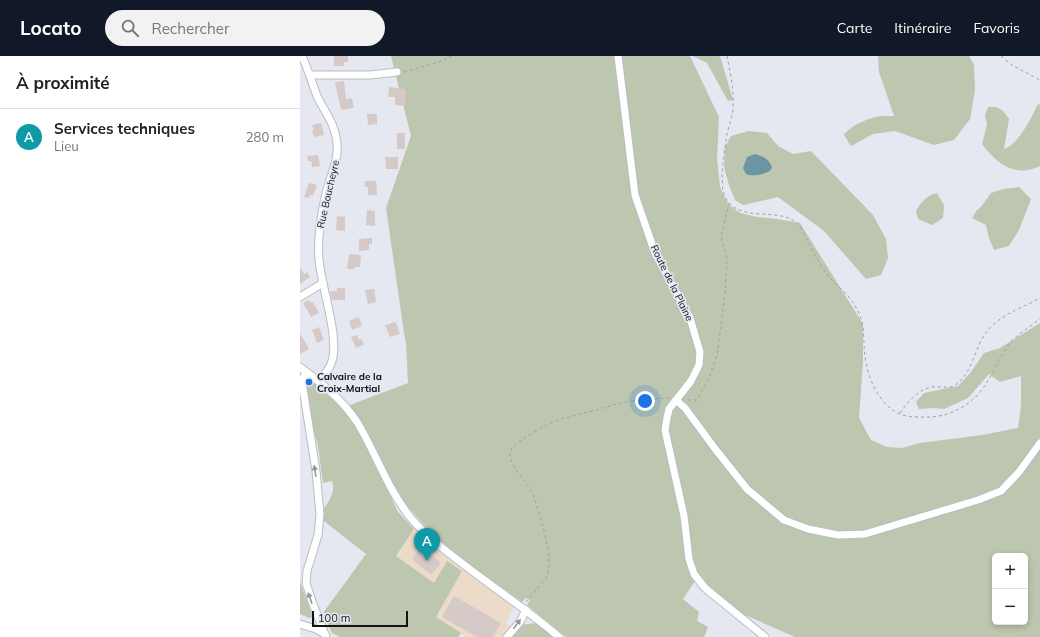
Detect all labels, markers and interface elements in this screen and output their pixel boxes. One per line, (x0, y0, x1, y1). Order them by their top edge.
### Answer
search box (105, 10, 385, 46)
text: Locato (20, 16, 81, 40)
icon: search (119, 17, 141, 39)
text: Rechercher (151, 19, 229, 38)
text: Carte (837, 19, 872, 37)
text: Itinéraire (894, 19, 951, 37)
text: Favoris (973, 19, 1020, 37)
text: À proximité (16, 72, 110, 93)
text: Services techniques (54, 119, 195, 138)
text: A (24, 129, 34, 145)
text: 280 m (246, 129, 284, 145)
text: Lieu (54, 138, 79, 154)
street label: Rue Boucheyre (314, 159, 342, 229)
street label: Route de la Plaine (648, 243, 696, 323)
place label: Calvaire de la Croix-Martial (317, 370, 382, 395)
marker: Calvaire de la Croix-Martial (304, 377, 314, 387)
your location (635, 391, 655, 411)
one-way arrow (312, 464, 318, 477)
pin: A (414, 528, 440, 561)
map controls (992, 553, 1028, 625)
button: + (992, 553, 1028, 589)
button: − (992, 589, 1028, 625)
one-way arrow (307, 591, 313, 603)
scale bar (312, 609, 408, 628)
text: 100 m (318, 611, 350, 625)
one-way arrow (513, 619, 522, 630)

